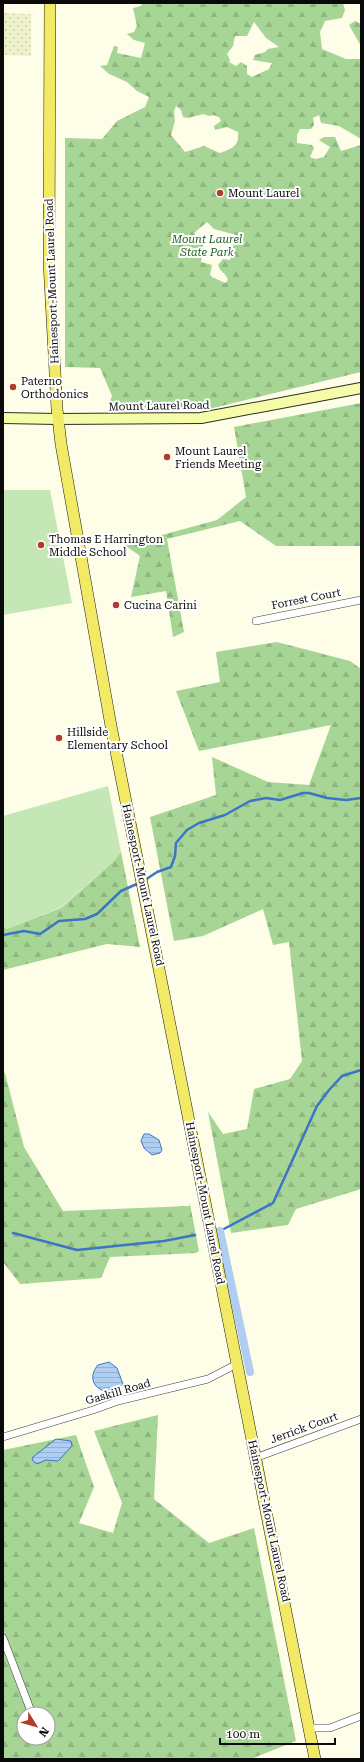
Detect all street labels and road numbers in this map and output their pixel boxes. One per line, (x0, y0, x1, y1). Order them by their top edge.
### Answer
street label: Hainesport-Mount Laurel Road (43, 198, 61, 364)
street label: Mount Laurel Road (108, 399, 210, 413)
street label: Forrest Court (270, 586, 342, 612)
street label: Hainesport-Mount Laurel Road (119, 803, 167, 967)
street label: Hainesport-Mount Laurel Road (183, 1120, 227, 1286)
street label: Gaskill Road (84, 1377, 152, 1407)
street label: Jerrick Court (268, 1410, 340, 1446)
street label: Hainesport-Mount Laurel Road (245, 1439, 293, 1603)

